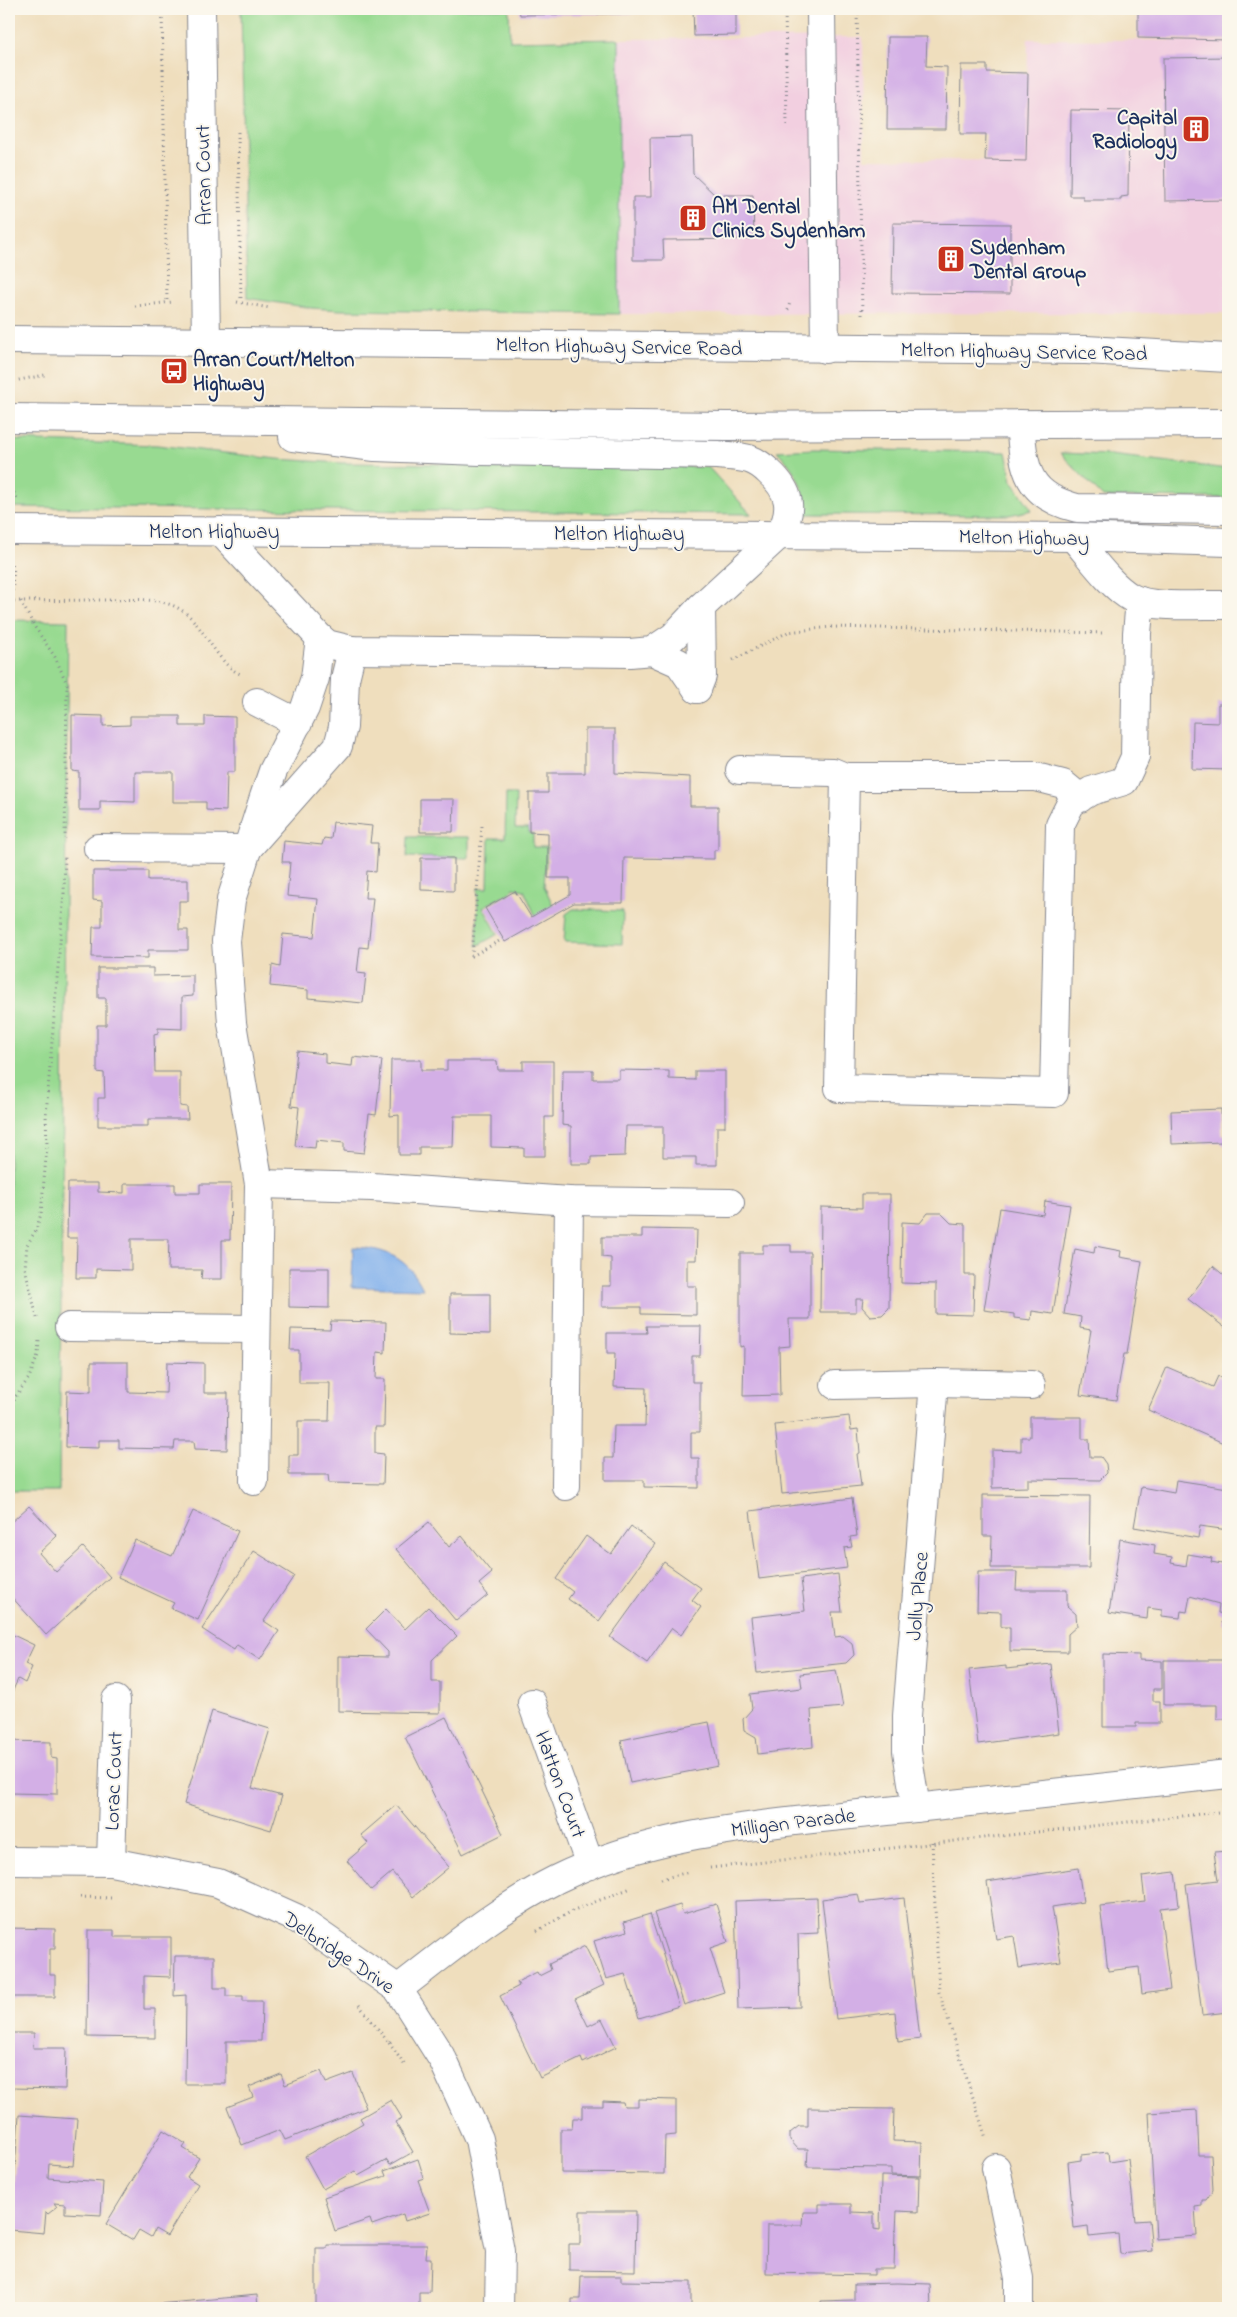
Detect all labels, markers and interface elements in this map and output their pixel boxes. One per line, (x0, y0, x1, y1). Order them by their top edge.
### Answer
place label: Capital Radiology (1093, 104, 1177, 160)
building icon: Capital Radiology (1181, 114, 1211, 144)
street label: Arran Court (189, 124, 221, 226)
place label: AM Dental Clinics Sydenham (712, 193, 865, 249)
building icon: AM Dental Clinics Sydenham (678, 203, 708, 233)
place label: Sydenham Dental Group (969, 234, 1086, 288)
building icon: Sydenham Dental Group (936, 244, 966, 274)
street label: Melton Highway Service Road (495, 331, 743, 367)
street label: Melton Highway Service Road (900, 336, 1148, 372)
place label: Arran Court/Melton Highway (193, 346, 354, 402)
bus stop icon: Arran Court/Melton Highway (159, 356, 189, 386)
street label: Melton Highway (149, 518, 279, 550)
street label: Melton Highway (554, 520, 684, 552)
street label: Melton Highway (958, 523, 1090, 557)
street label: Jolly Place (900, 1550, 940, 1642)
street label: Hatton Court (526, 1727, 592, 1843)
street label: Lorac Court (98, 1731, 132, 1831)
street label: Milligan Parade (729, 1801, 858, 1848)
street label: Delbridge Drive (274, 1904, 400, 2004)

